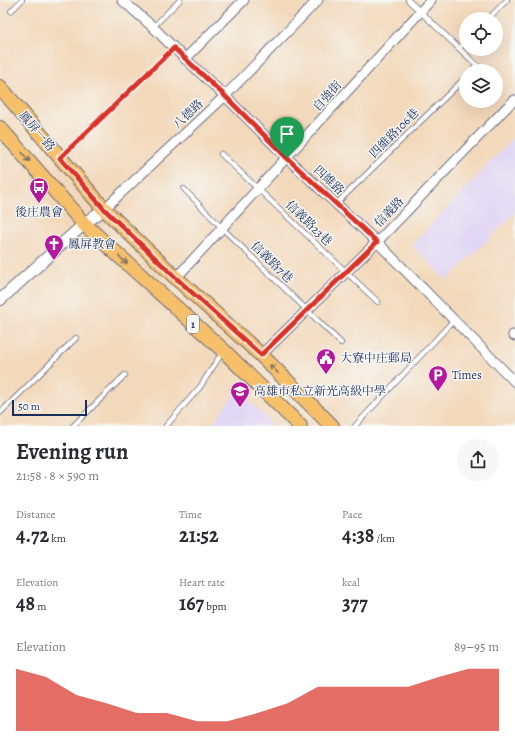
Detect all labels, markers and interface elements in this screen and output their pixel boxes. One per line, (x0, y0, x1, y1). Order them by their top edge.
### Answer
map controls (459, 12, 503, 108)
button: locate (459, 12, 503, 56)
button: layers (459, 64, 503, 108)
street label: 自強街 (309, 77, 346, 115)
street label: 八德路 (169, 96, 207, 132)
street label: 四維路106巷 (366, 105, 422, 161)
street label: 鳳屏一路 (15, 107, 59, 155)
pin (270, 117, 304, 158)
icon: arrive (276, 123, 298, 145)
one-way arrow (21, 152, 30, 163)
street label: 四維路 (310, 162, 348, 198)
bus stop icon: 後庄農會 (28, 176, 50, 204)
street label: 信義路 (371, 193, 407, 231)
street label: 信義路23巷 (282, 197, 336, 249)
place label: 後庄農會 (15, 204, 63, 220)
church icon: 鳳屏教會 (43, 233, 65, 261)
place label: 鳳屏教會 (68, 236, 116, 252)
street label: 信義路7巷 (247, 238, 297, 286)
one-way arrow (118, 255, 128, 264)
road number: 1 (187, 315, 199, 333)
public building icon: 大寮中庄郵局 (315, 347, 337, 375)
place label: 大寮中庄郵局 (340, 350, 412, 366)
one-way arrow (269, 364, 279, 374)
parking icon: Times (427, 364, 449, 392)
place label: Times (452, 367, 482, 383)
school or university icon: 高雄市私立新光高級中學 (229, 380, 251, 408)
place label: 高雄市私立新光高級中學 (254, 383, 386, 399)
scale bar (12, 398, 87, 417)
text: 50 m (18, 399, 40, 414)
text: Evening run (16, 437, 128, 467)
button: share (457, 439, 499, 481)
text: 21:58 · 8 × 590 m (16, 467, 99, 484)
text: Distance (16, 507, 55, 522)
text: Time (179, 507, 202, 522)
text: Pace (342, 507, 362, 522)
text: 4.72 (16, 522, 49, 549)
text: 21:52 (179, 522, 219, 549)
text: 4:38 (342, 522, 374, 549)
text: km (49, 531, 66, 546)
text: /km (374, 531, 395, 546)
text: Elevation (16, 575, 58, 590)
text: Heart rate (179, 575, 225, 590)
text: kcal (342, 575, 360, 590)
text: 48 (16, 590, 35, 617)
text: 167 (179, 590, 204, 617)
text: 377 (342, 590, 368, 617)
text: m (35, 599, 46, 614)
text: bpm (204, 599, 227, 614)
text: Elevation (16, 638, 66, 655)
text: 89–95 m (454, 638, 499, 655)

